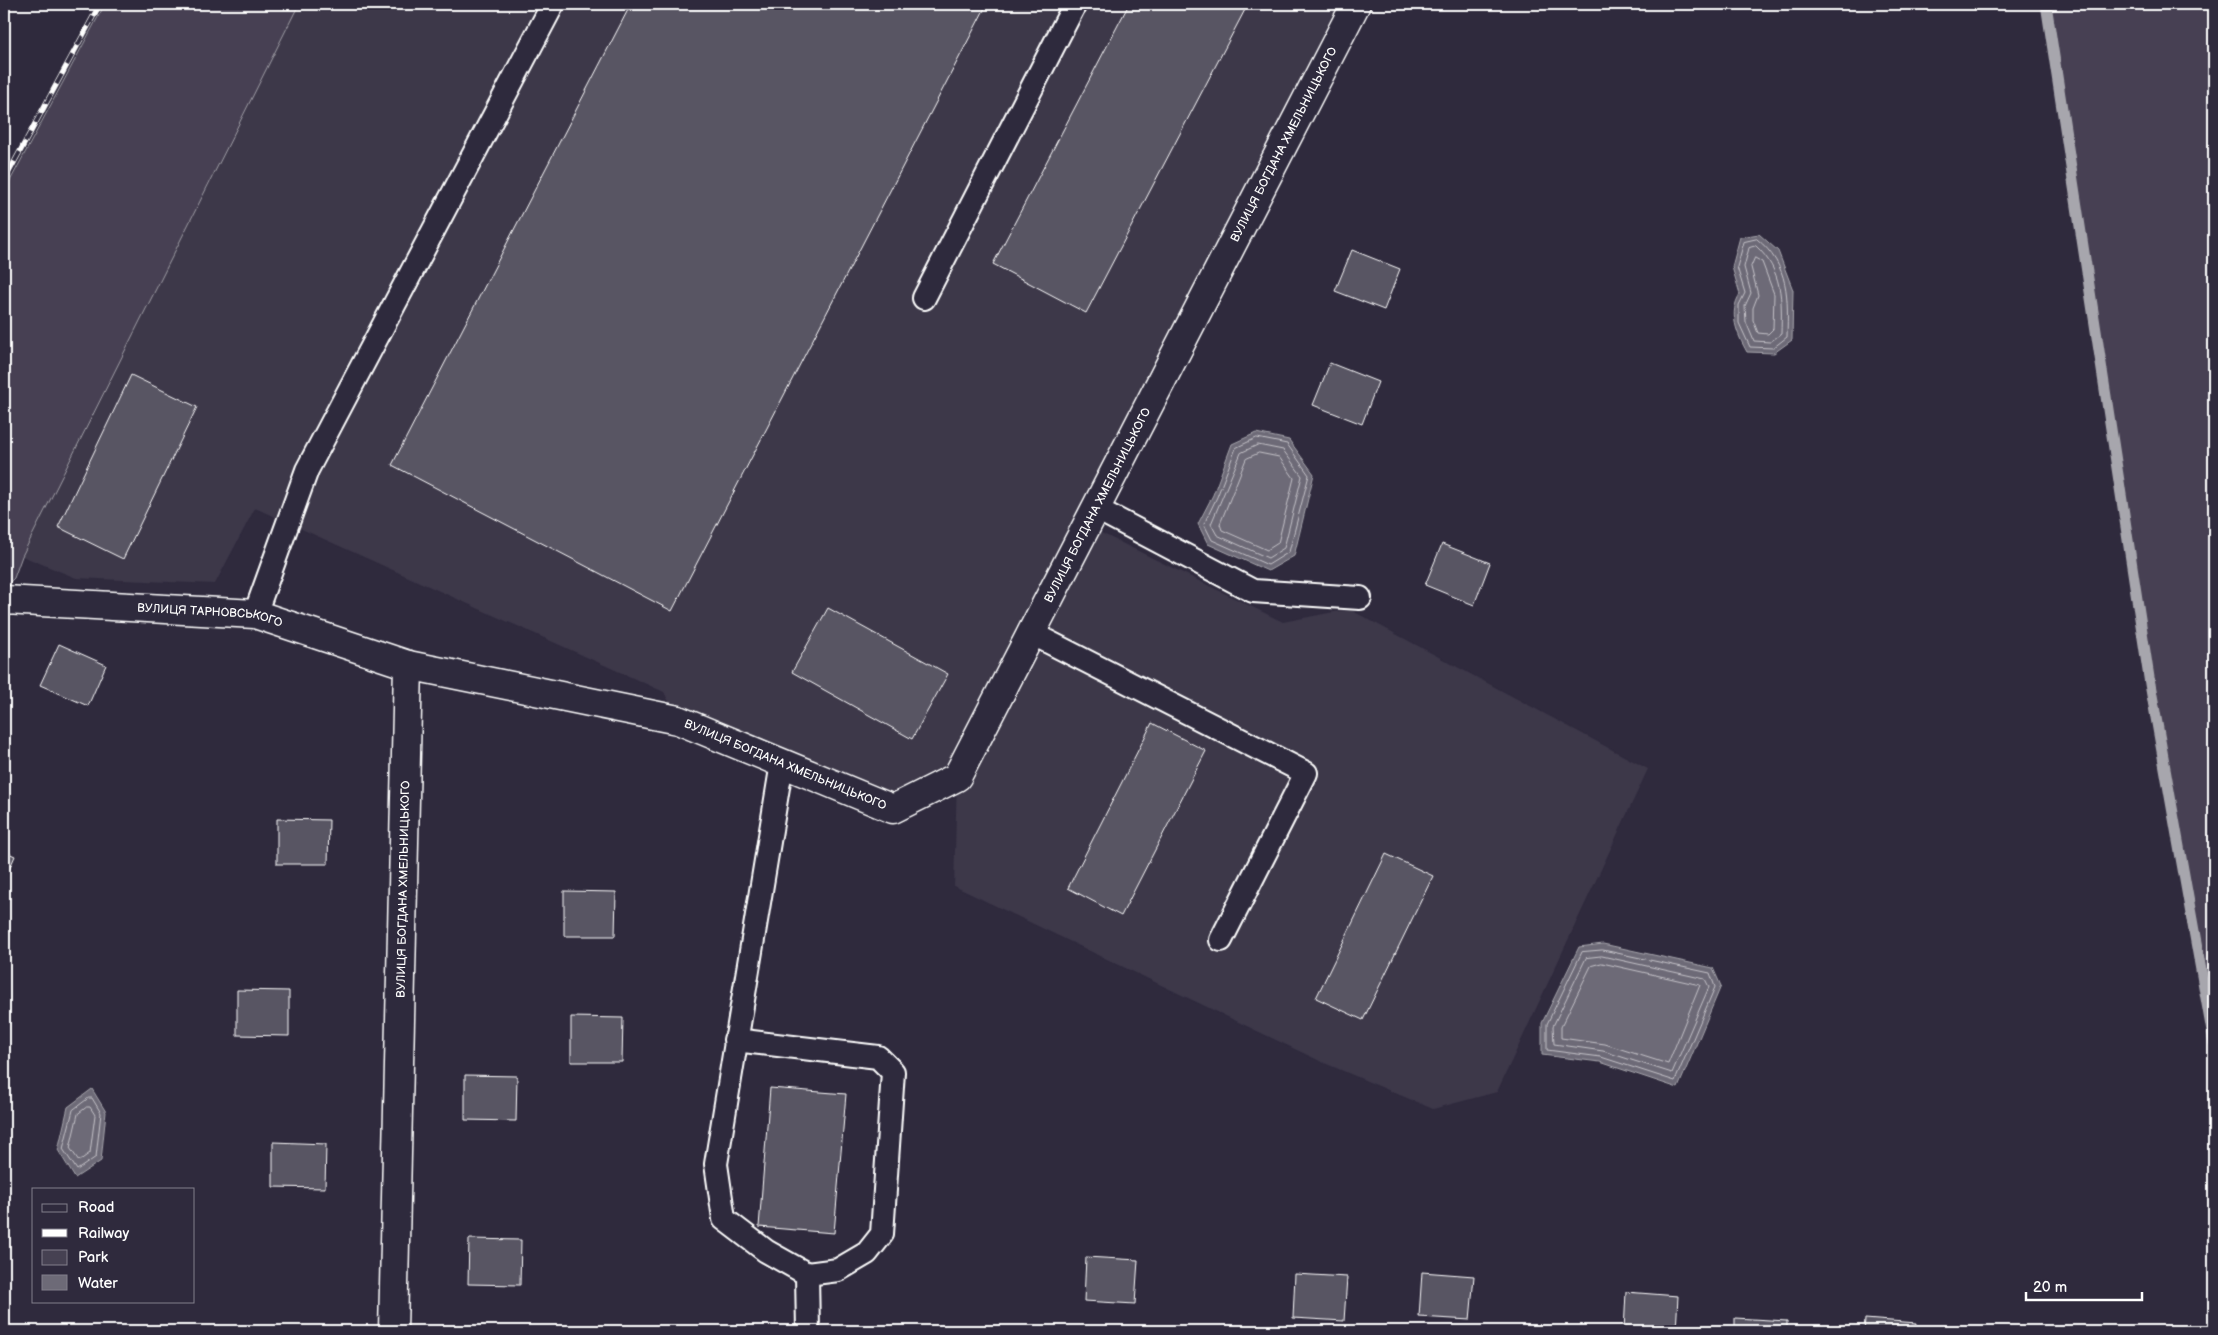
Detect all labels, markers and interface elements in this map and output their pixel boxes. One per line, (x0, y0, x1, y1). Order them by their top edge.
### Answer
street label: ВУЛИЦЯ БОГДАНА ХМЕЛЬНИЦЬКОГО (1227, 44, 1341, 245)
street label: ВУЛИЦЯ БОГДАНА ХМЕЛЬНИЦЬКОГО (1041, 405, 1155, 605)
street label: ВУЛИЦЯ ТАРНОВСЬКОГО (137, 600, 285, 631)
street label: ВУЛИЦЯ БОГДАНА ХМЕЛЬНИЦЬКОГО (682, 716, 889, 814)
street label: ВУЛИЦЯ БОГДАНА ХМЕЛЬНИЦЬКОГО (394, 780, 413, 998)
legend (32, 1188, 195, 1302)
text: Road (78, 1198, 114, 1217)
text: Railway (78, 1224, 129, 1243)
text: Park (78, 1248, 109, 1267)
scale bar (2026, 1270, 2142, 1302)
text: Water (78, 1274, 118, 1293)
text: 20 m (2033, 1278, 2067, 1297)

